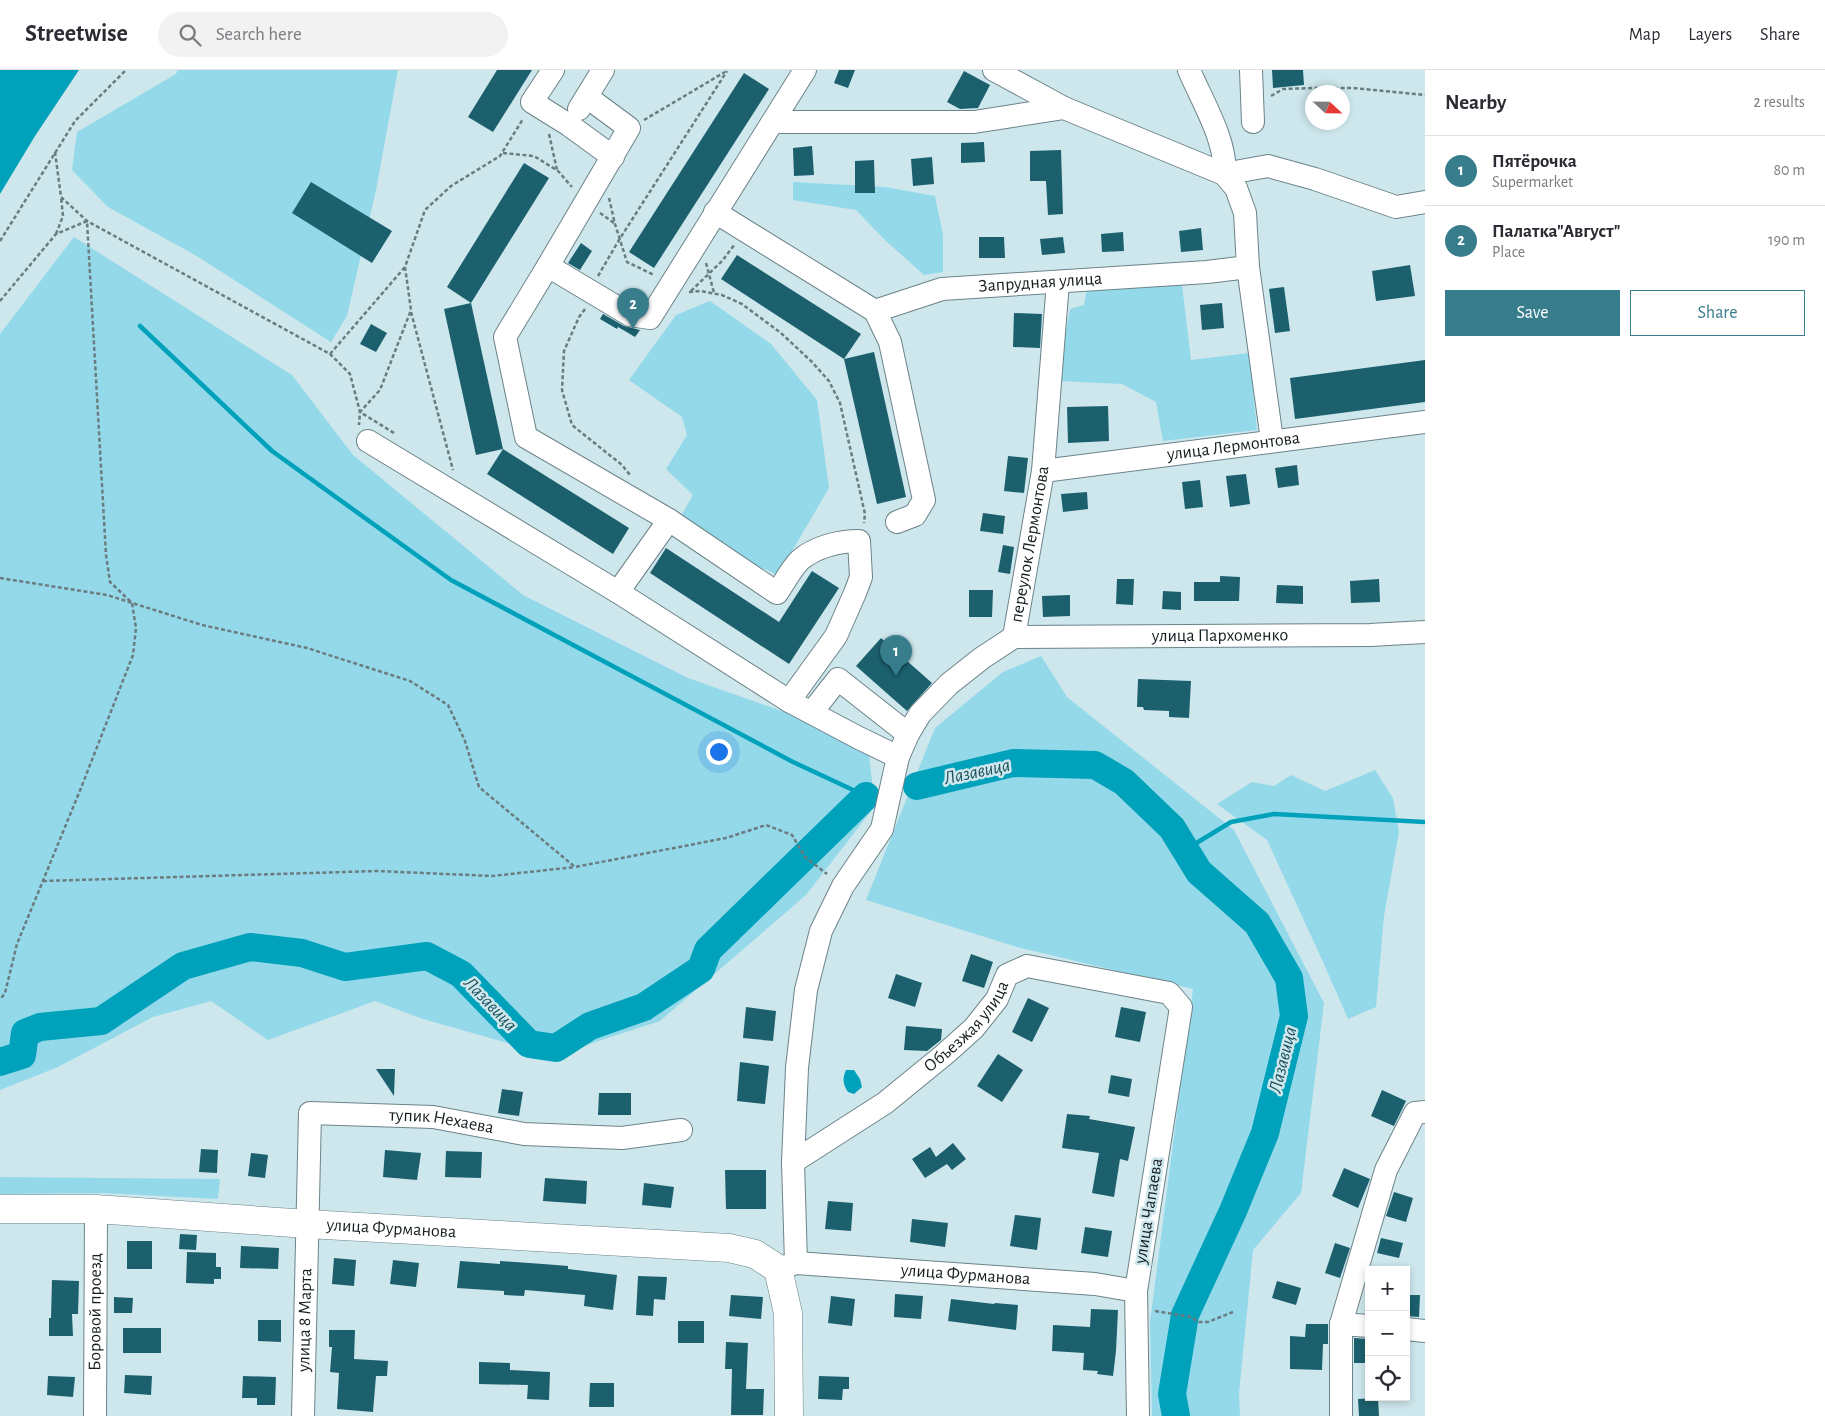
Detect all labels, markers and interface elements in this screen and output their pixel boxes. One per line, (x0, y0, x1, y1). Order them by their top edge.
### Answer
search box (158, 12, 508, 57)
icon: search (176, 21, 204, 49)
text: Streetwise (25, 22, 128, 46)
text: Search here (216, 25, 302, 44)
text: Map (1629, 26, 1660, 44)
text: Layers (1688, 26, 1732, 44)
text: Share (1760, 26, 1800, 44)
north arrow (1305, 85, 1350, 130)
text: Nearby (1445, 92, 1506, 113)
text: 2 results (1753, 94, 1805, 110)
text: Пятёрочка (1492, 152, 1577, 171)
text: 1 (1458, 162, 1464, 178)
text: 80 m (1774, 162, 1805, 178)
text: Supermarket (1492, 174, 1573, 190)
text: Палатка"Август" (1492, 222, 1620, 241)
text: 2 (1457, 232, 1465, 248)
text: 190 m (1768, 232, 1805, 248)
text: Place (1492, 244, 1525, 260)
street label: Запрудная улица (978, 270, 1103, 296)
pin: 2 (617, 288, 649, 329)
button: Save (1445, 290, 1620, 336)
button: Share (1630, 290, 1805, 336)
street label: улица Лермонтова (1165, 429, 1301, 464)
street label: переулок Лермонтова (1008, 465, 1052, 624)
street label: улица Пархоменко (1151, 626, 1288, 645)
pin: 1 (880, 635, 912, 676)
your location (706, 739, 732, 765)
water label: Лазавица (941, 756, 1012, 788)
water label: Лазавица (459, 972, 520, 1035)
street label: Объезжая улица (921, 978, 1012, 1076)
water label: Лазавица (1265, 1025, 1300, 1096)
street label: тупик Нехаева (388, 1107, 495, 1137)
street label: улица Чапаева (1132, 1157, 1166, 1266)
street label: улица Фурманова (325, 1216, 457, 1241)
street label: Боровой проезд (86, 1253, 105, 1371)
street label: улица Фурманова (899, 1261, 1031, 1288)
map controls (1365, 1266, 1410, 1401)
button: + (1365, 1266, 1410, 1311)
street label: улица 8 Марта (295, 1268, 315, 1373)
button: − (1365, 1311, 1410, 1356)
button: locate (1365, 1356, 1410, 1401)

